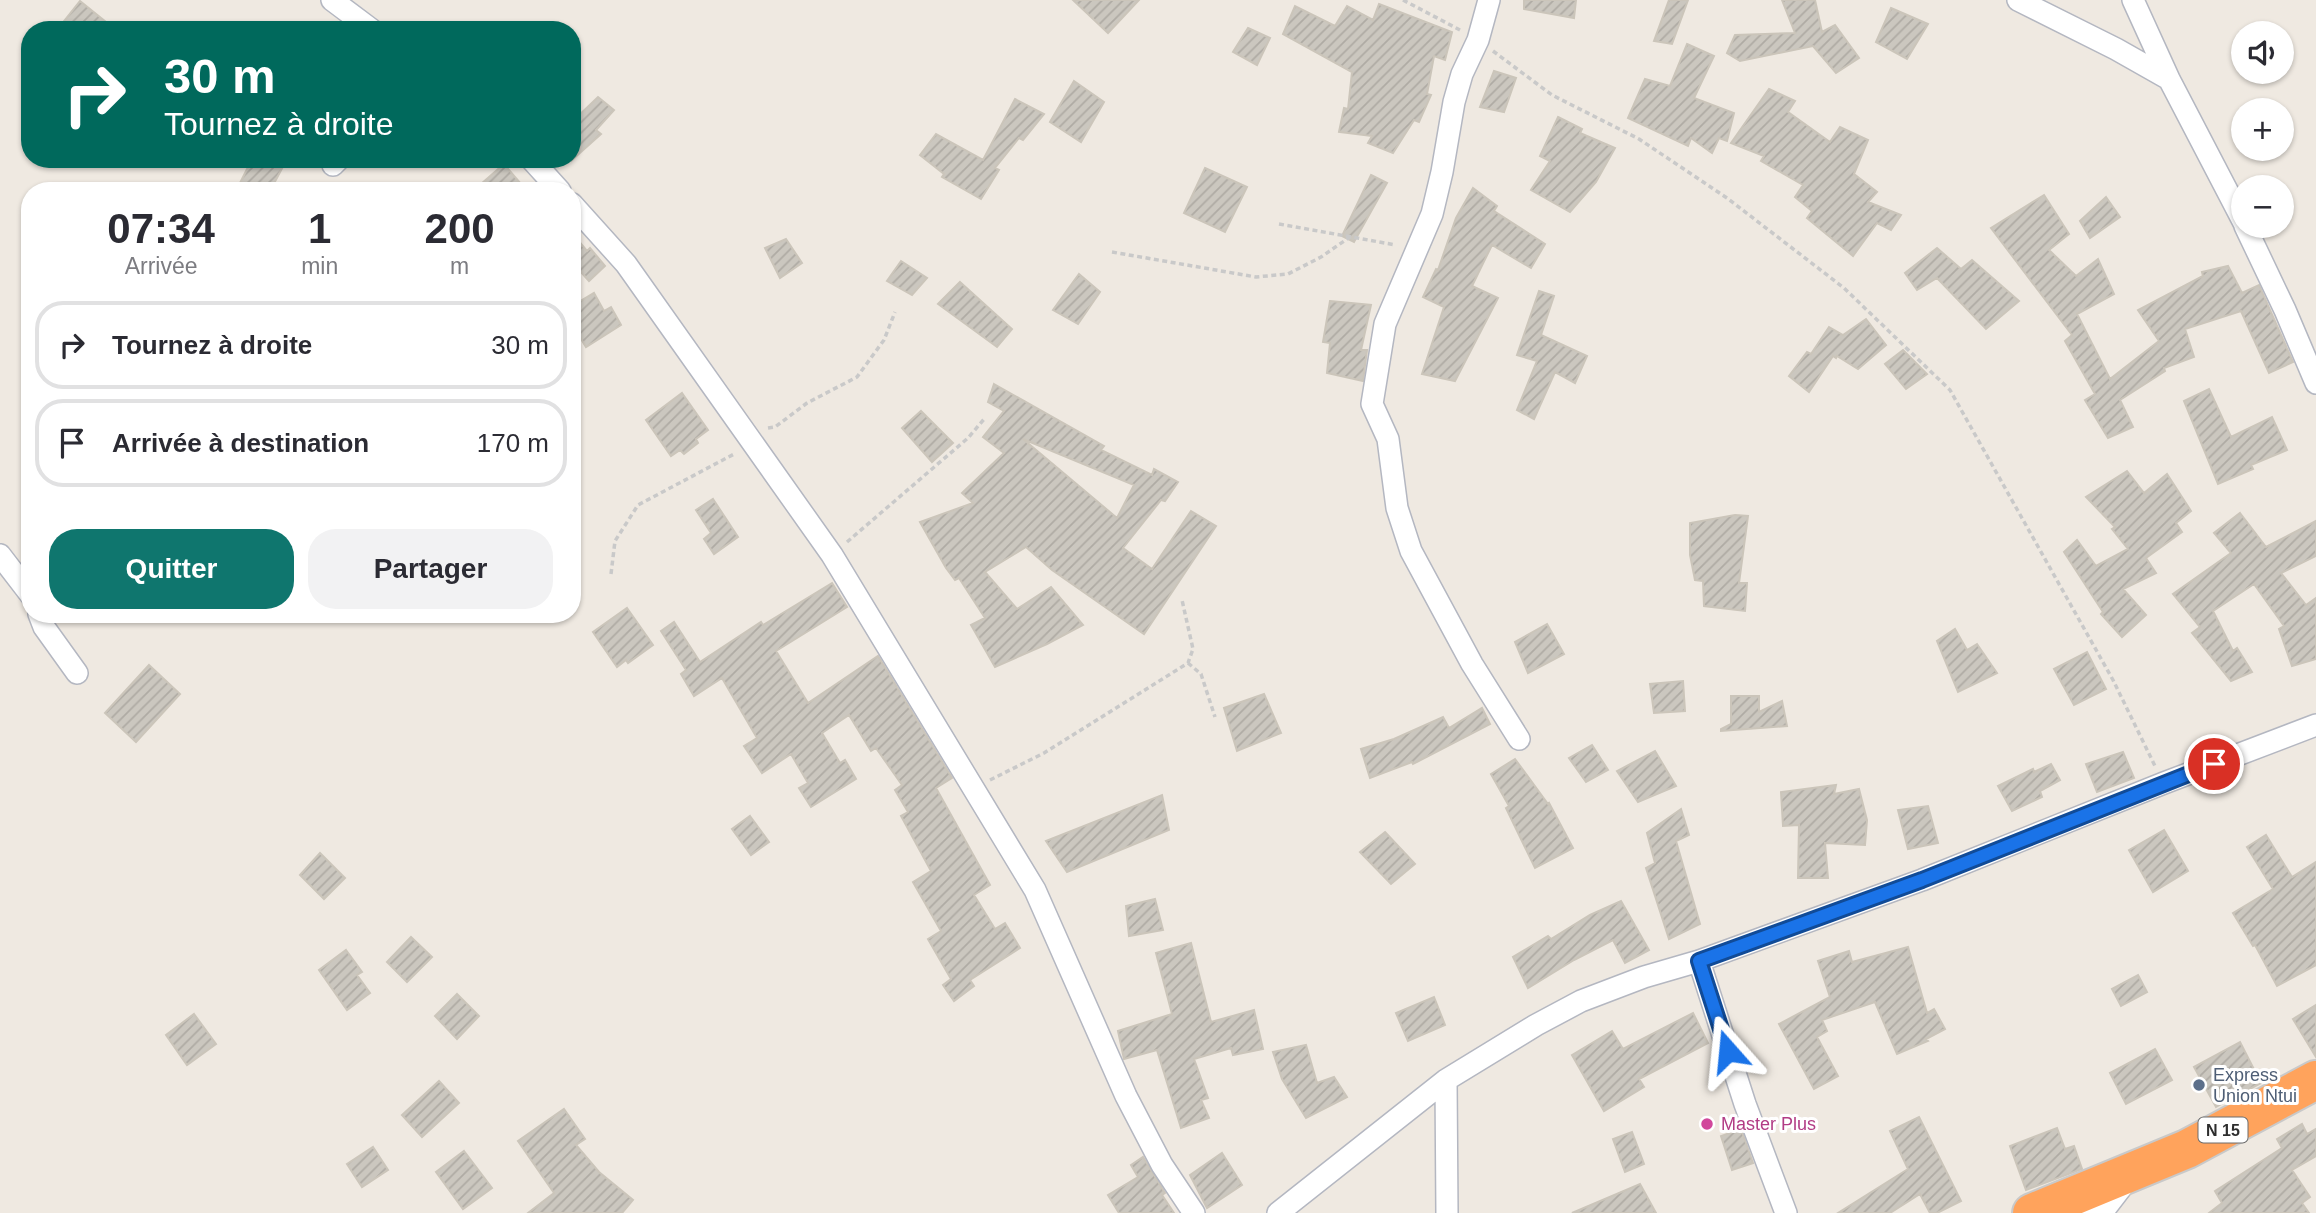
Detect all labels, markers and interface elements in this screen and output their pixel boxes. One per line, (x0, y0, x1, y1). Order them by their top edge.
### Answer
map controls (2231, 21, 2294, 238)
button: sound (2231, 21, 2294, 84)
icon: right (49, 49, 140, 140)
text: 30 m (164, 49, 276, 103)
button: + (2231, 98, 2294, 161)
text: Tournez à droite (164, 106, 393, 142)
button: − (2231, 175, 2294, 238)
text: 07:34 (107, 205, 215, 252)
text: 1 (308, 205, 331, 252)
text: 200 (425, 205, 495, 252)
text: Arrivée (125, 253, 198, 279)
text: min (301, 253, 338, 279)
text: m (450, 253, 469, 279)
icon: right (53, 326, 91, 364)
text: Tournez à droite (112, 330, 312, 360)
text: 30 m (491, 330, 549, 360)
icon: arrive (53, 424, 91, 462)
text: Arrivée à destination (112, 428, 369, 458)
text: 170 m (477, 428, 549, 458)
button: Quitter (49, 529, 294, 609)
button: Partager (308, 529, 553, 609)
pin (2184, 734, 2244, 794)
icon: arrive (2195, 745, 2233, 783)
position arrow (1691, 1014, 1765, 1088)
place label: Express Union Ntui (2213, 1065, 2297, 1106)
marker: Express Union Ntui (2191, 1077, 2207, 1093)
place label: Master Plus (1721, 1114, 1816, 1134)
marker: Master Plus (1699, 1116, 1715, 1132)
road number: N 15 (2198, 1118, 2248, 1142)

